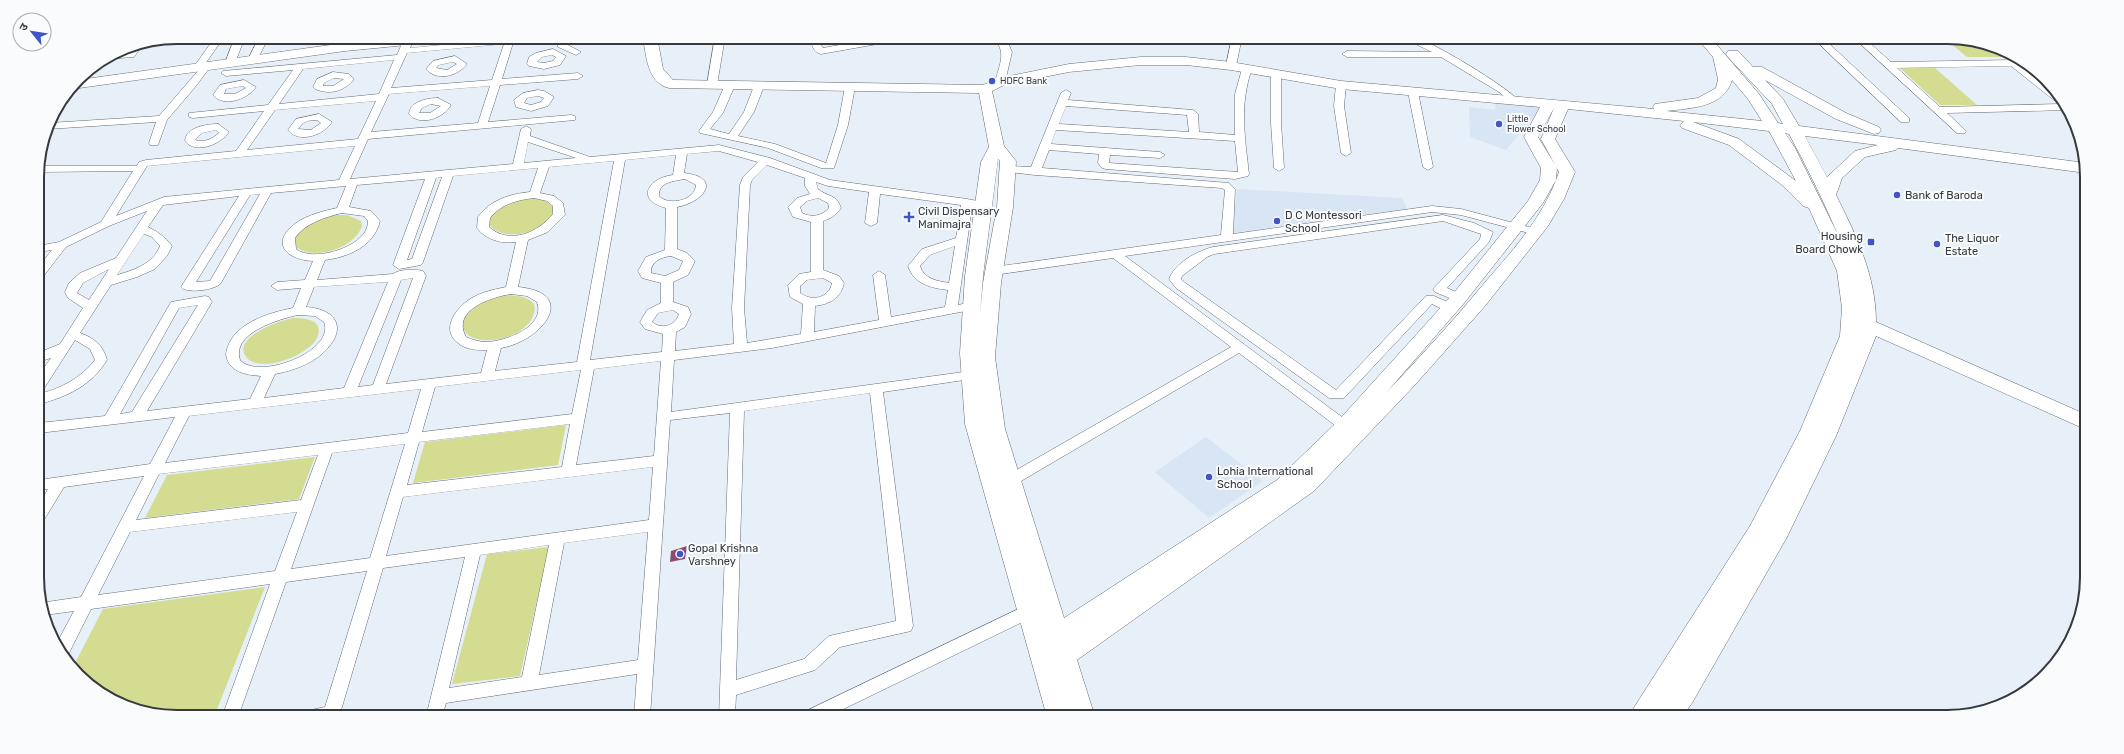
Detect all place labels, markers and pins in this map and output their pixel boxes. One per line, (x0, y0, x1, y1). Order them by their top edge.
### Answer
marker: HDFC Bank (987, 76, 997, 86)
place label: HDFC Bank (1000, 76, 1047, 86)
place label: Little Flower School (1507, 114, 1566, 134)
marker: Little Flower School (1494, 119, 1504, 129)
place label: Bank of Baroda (1905, 189, 1983, 202)
marker: Bank of Baroda (1892, 190, 1902, 200)
place label: Civil Dispensary Manimajra (918, 205, 999, 231)
place label: D C Montessori School (1285, 209, 1362, 235)
marker: Civil Dispensary Manimajra (903, 211, 915, 223)
marker: D C Montessori School (1272, 216, 1282, 226)
place label: Housing Board Chowk (1795, 230, 1863, 256)
place label: The Liquor Estate (1945, 232, 2000, 258)
marker: Housing Board Chowk (1866, 237, 1876, 247)
marker: The Liquor Estate (1932, 239, 1942, 249)
place label: Lohia International School (1217, 465, 1313, 491)
marker: Lohia International School (1204, 472, 1214, 482)
place label: Gopal Krishna Varshney (688, 542, 758, 568)
marker: Gopal Krishna Varshney (675, 549, 685, 559)

